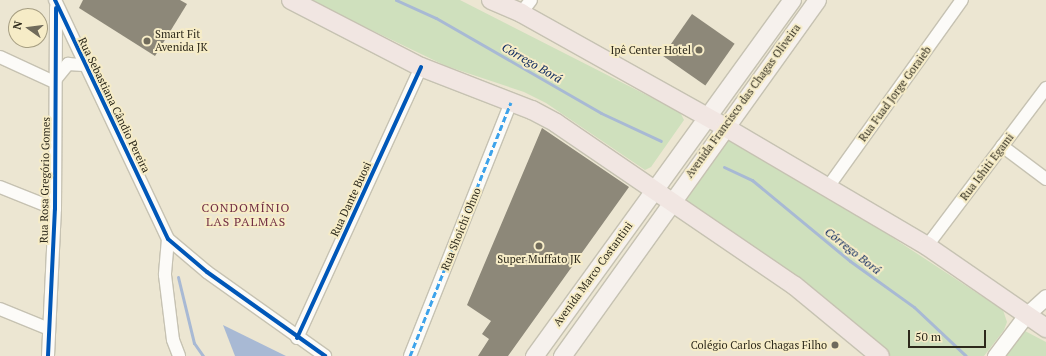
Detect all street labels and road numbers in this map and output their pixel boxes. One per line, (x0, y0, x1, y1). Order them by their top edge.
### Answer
street label: Avenida Francisco das Chagas Oliveira (683, 22, 803, 180)
street label: Rua Sebastiana Cândio Pereira (75, 35, 153, 175)
street label: Rua Fuad Jorge Goraieb (856, 44, 934, 144)
street label: Rua Rosa Gregório Gomes (37, 117, 53, 243)
street label: Rua Ishiti Egami (957, 131, 1017, 203)
street label: Rua Dante Buosi (328, 160, 374, 238)
street label: Rua Shoichi Ohno (438, 186, 484, 272)
street label: Avenida Marco Costantini (551, 219, 635, 329)

